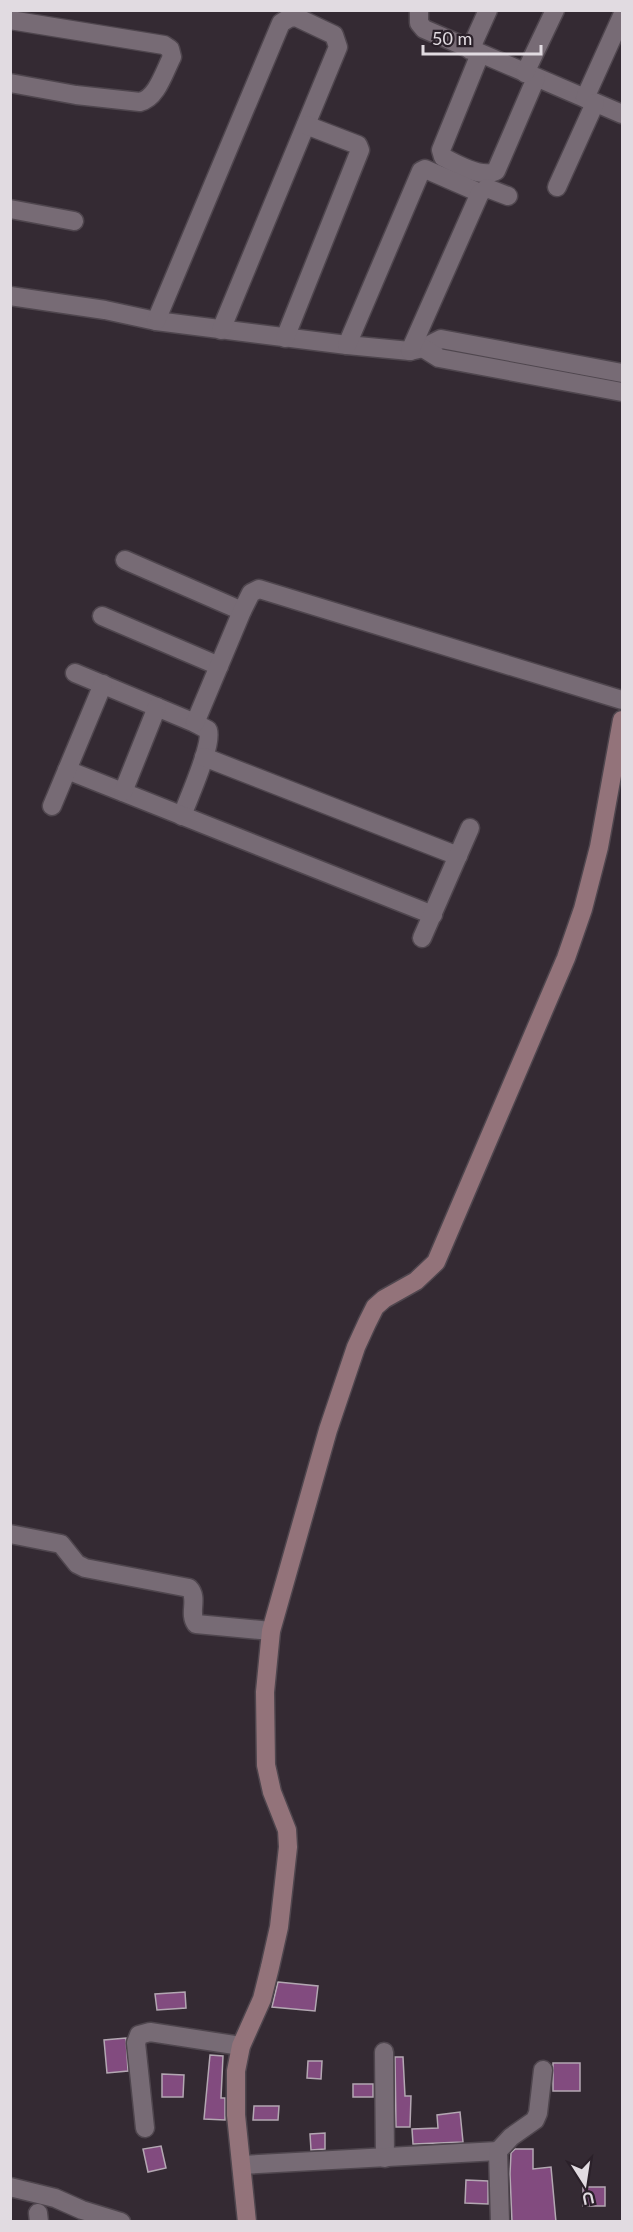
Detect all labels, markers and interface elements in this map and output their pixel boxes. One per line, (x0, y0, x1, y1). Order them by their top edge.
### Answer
scale bar (423, 18, 542, 56)
text: 50 m (432, 27, 472, 49)
north arrow (555, 2154, 615, 2214)
text: U (580, 2189, 596, 2210)

